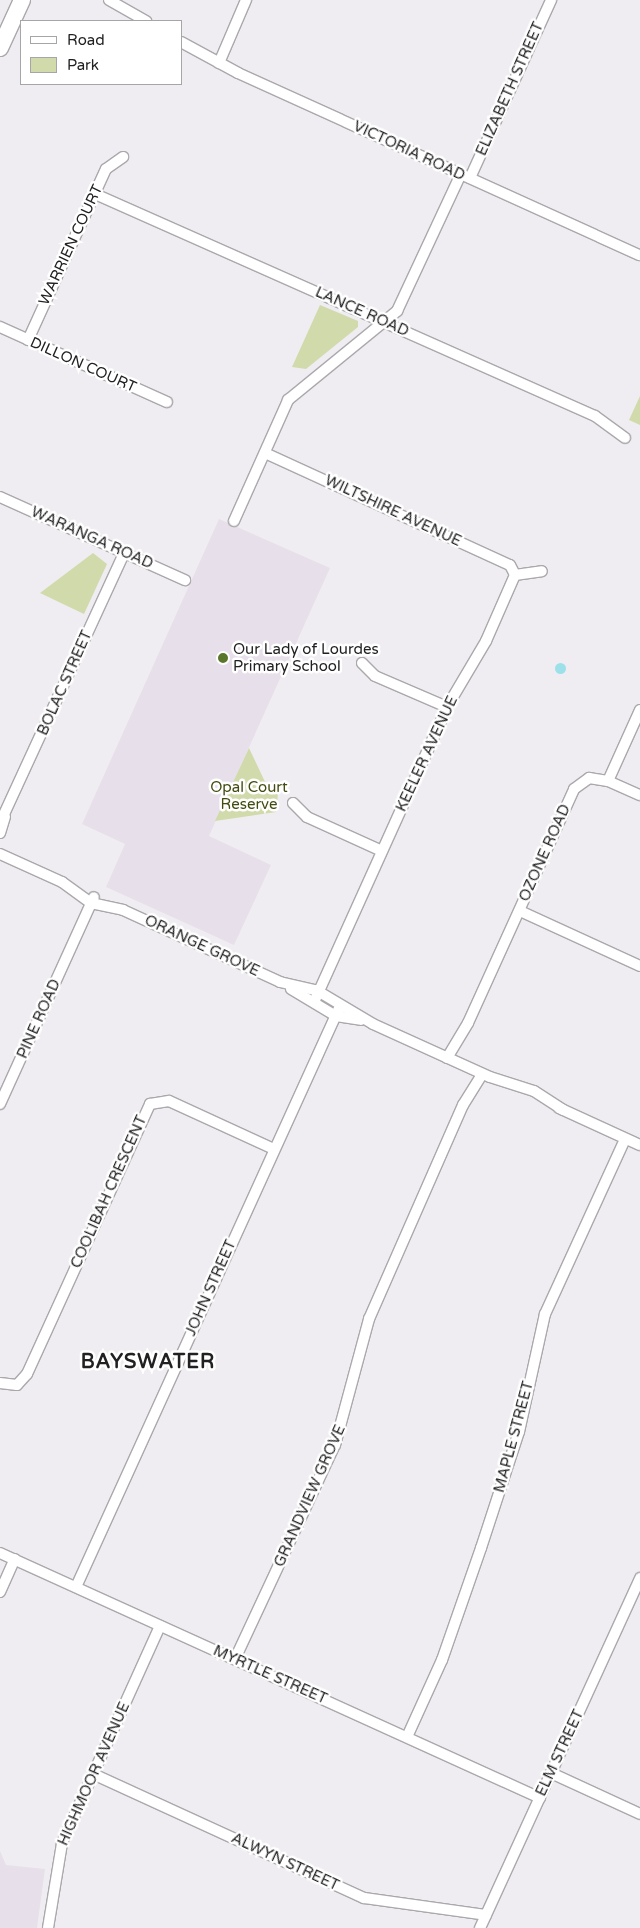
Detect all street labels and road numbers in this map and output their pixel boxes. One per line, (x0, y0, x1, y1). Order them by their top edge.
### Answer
street label: ELIZABETH STREET (472, 19, 548, 159)
street label: VICTORIA ROAD (350, 117, 468, 185)
street label: WARRIEN COURT (35, 182, 107, 308)
street label: LANCE ROAD (312, 283, 412, 341)
street label: DILLON COURT (27, 334, 139, 396)
street label: WILTSHIRE AVENUE (322, 471, 464, 551)
street label: WARANGA ROAD (28, 503, 156, 573)
street label: BOLAC STREET (34, 628, 96, 738)
street label: KEELER AVENUE (392, 693, 462, 815)
street label: OZONE ROAD (516, 802, 574, 904)
street label: ORANGE GROVE (142, 911, 262, 981)
street label: PINE ROAD (13, 977, 65, 1061)
street label: COOLIBAH CRESCENT (67, 1113, 151, 1271)
street label: JOHN STREET (182, 1237, 240, 1339)
street label: MAPLE STREET (490, 1379, 538, 1495)
street label: GRANDVIEW GROVE (271, 1422, 349, 1570)
street label: MYRTLE STREET (210, 1642, 330, 1708)
street label: HIGHMOOR AVENUE (54, 1699, 134, 1849)
street label: ELM STREET (532, 1707, 588, 1799)
street label: ALWYN STREET (228, 1829, 342, 1895)

